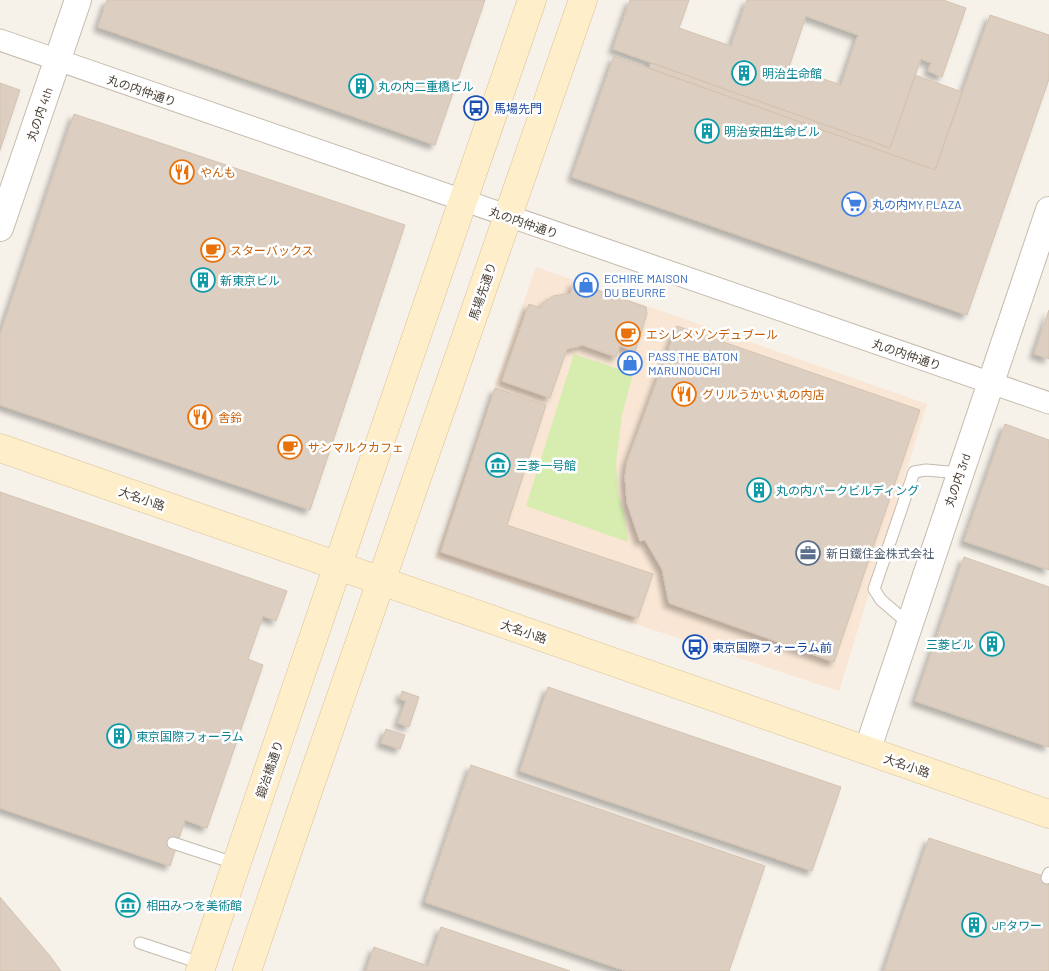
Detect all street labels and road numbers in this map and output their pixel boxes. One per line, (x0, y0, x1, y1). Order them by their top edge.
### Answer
street label: 丸の内仲通り (106, 72, 178, 108)
street label: 丸の内 4th (23, 85, 55, 143)
street label: 丸の内仲通り (488, 204, 560, 240)
street label: 馬場先通り (466, 260, 498, 322)
street label: 丸の内仲通り (871, 336, 943, 372)
street label: 丸の内 3rd (941, 452, 973, 508)
street label: 大名小路 (117, 484, 167, 512)
street label: 大名小路 (499, 617, 549, 645)
street label: 鍛冶橋通り (253, 738, 285, 800)
street label: 大名小路 (882, 751, 932, 779)

